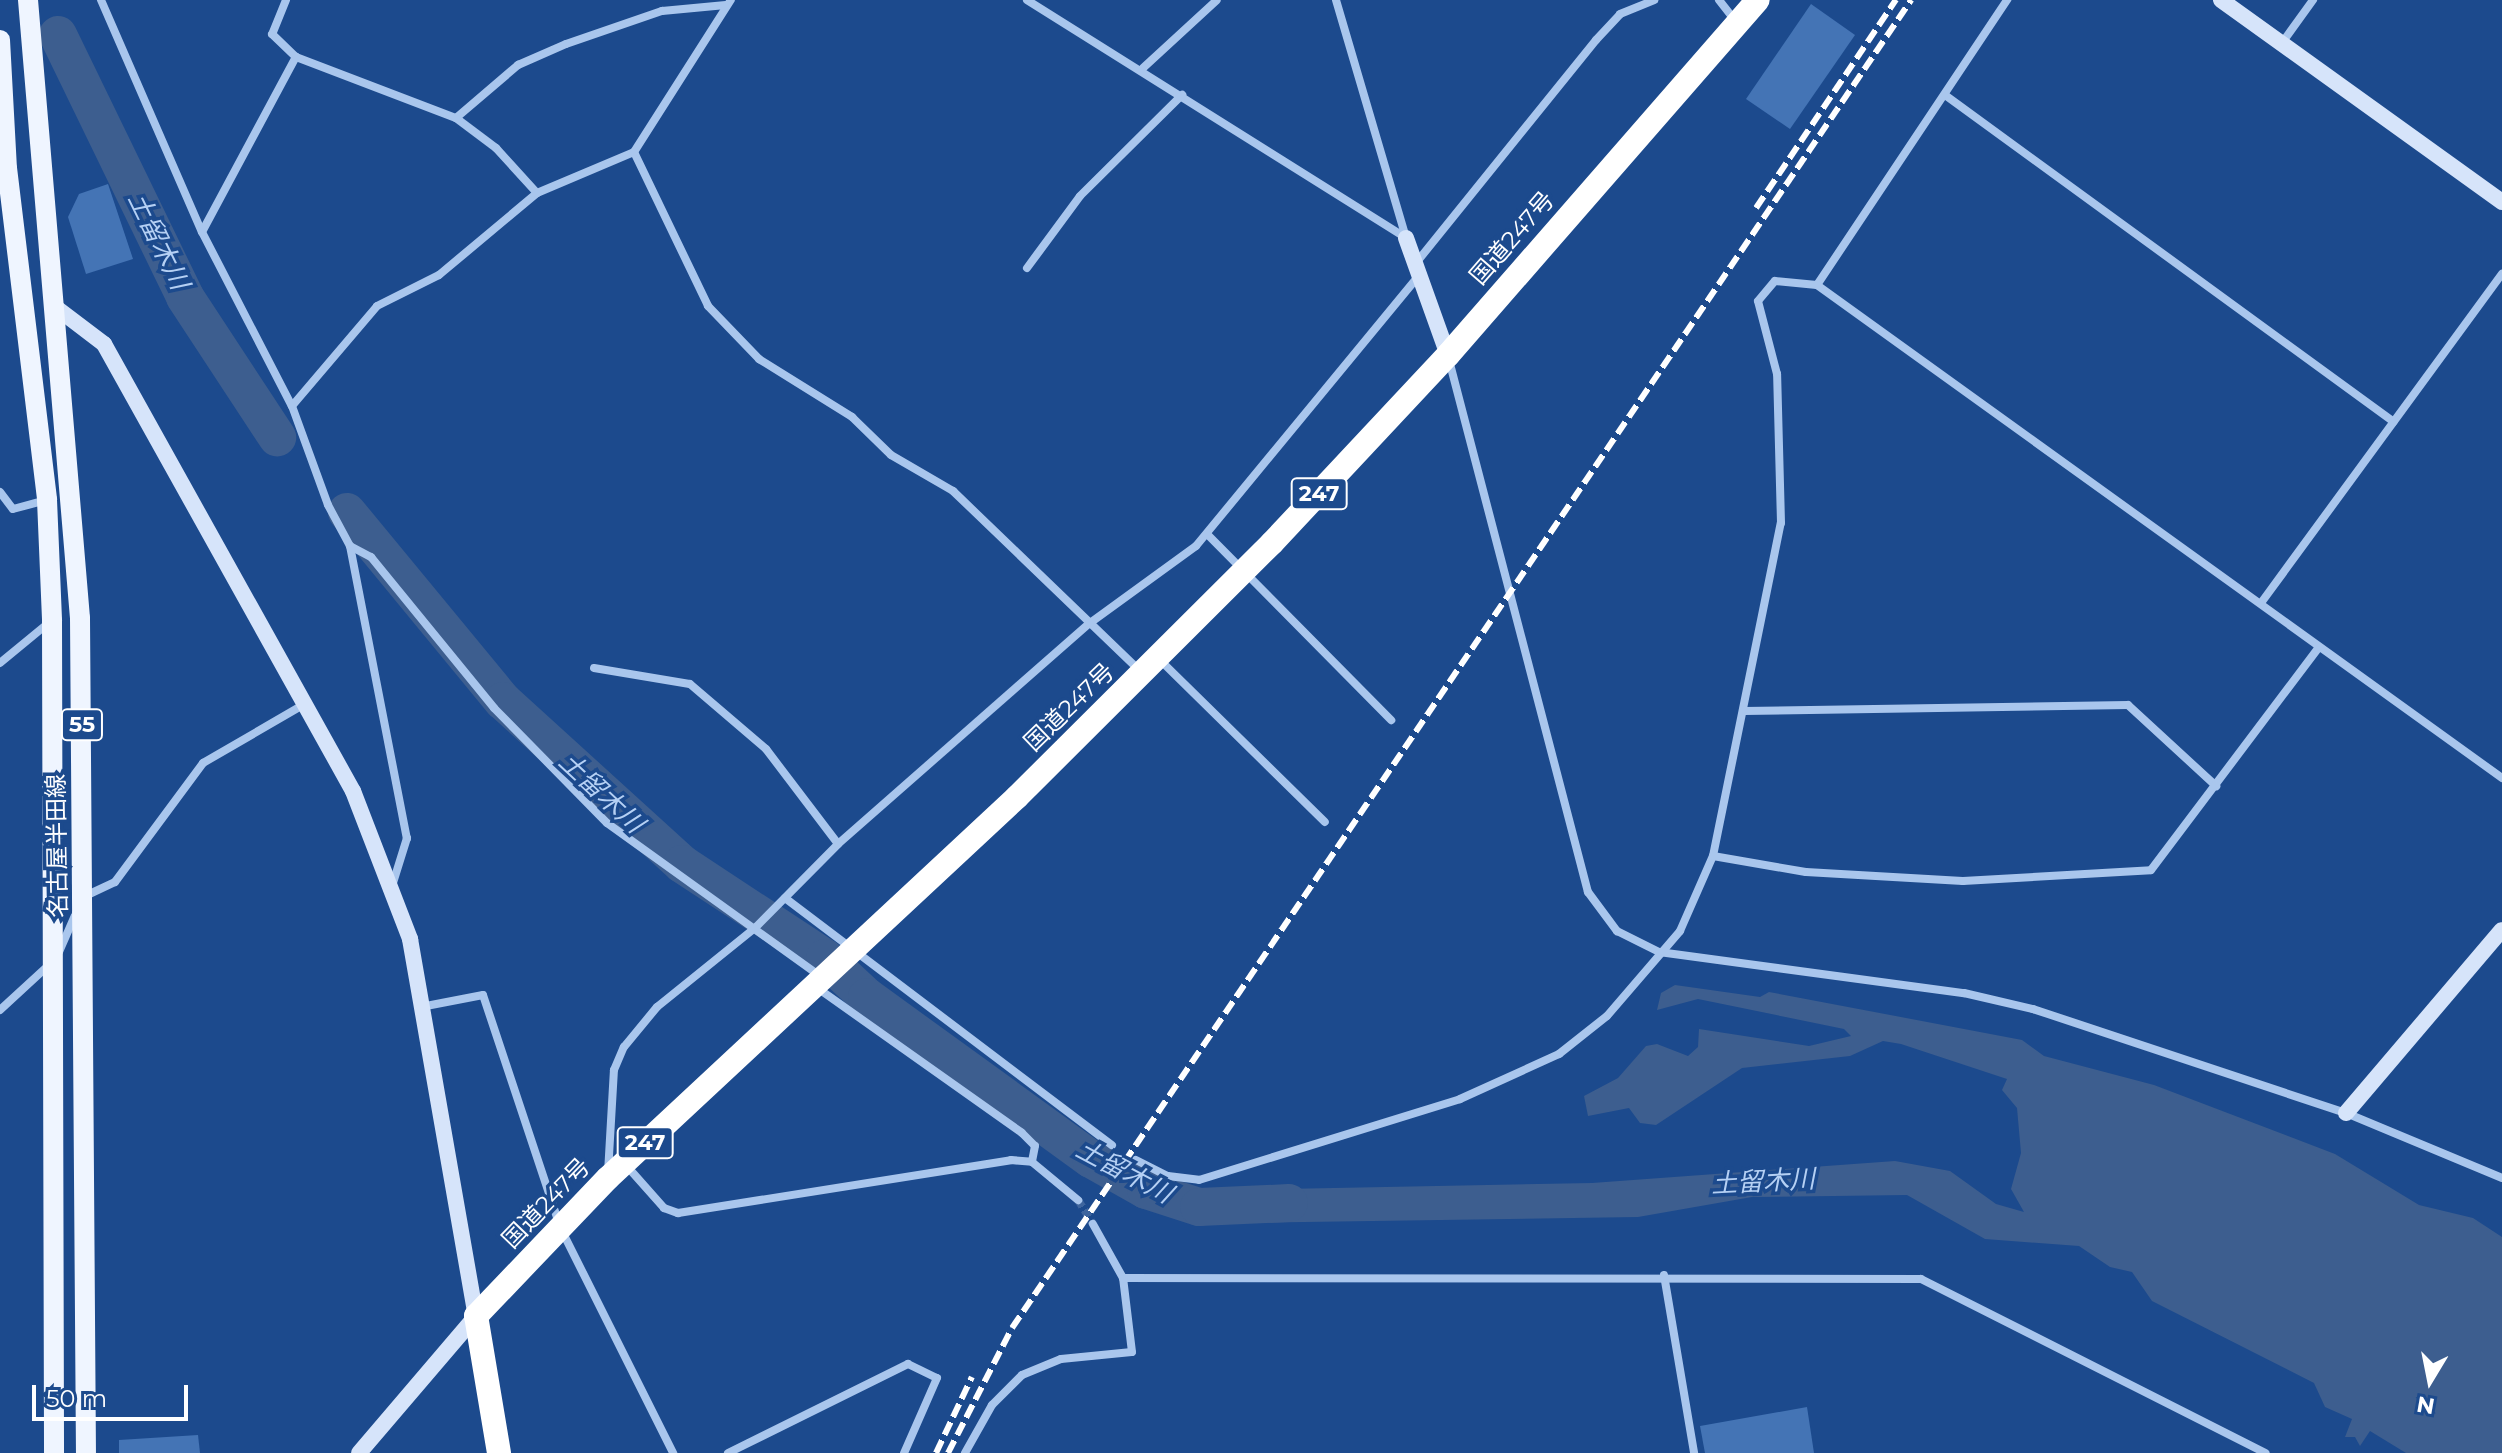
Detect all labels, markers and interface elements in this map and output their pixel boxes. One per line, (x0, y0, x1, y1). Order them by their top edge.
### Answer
street label: 国道247号 (1464, 186, 1560, 290)
water label: 土留木川 (121, 187, 195, 295)
road number: 247 (1289, 476, 1349, 512)
street label: 国道247号 (1018, 657, 1120, 757)
road number: 55 (60, 707, 104, 743)
water label: 土留木川 (552, 746, 650, 840)
street label: 名古屋半田線 (41, 774, 73, 918)
road number: 247 (615, 1125, 675, 1161)
water label: 土留木川 (1071, 1134, 1177, 1210)
street label: 国道247号 (496, 1152, 596, 1254)
water label: 土留木川 (1710, 1164, 1816, 1200)
north arrow (2390, 1341, 2470, 1421)
scale bar (36, 1369, 192, 1419)
text: 50 m (46, 1384, 107, 1413)
text: N (2415, 1390, 2437, 1420)

